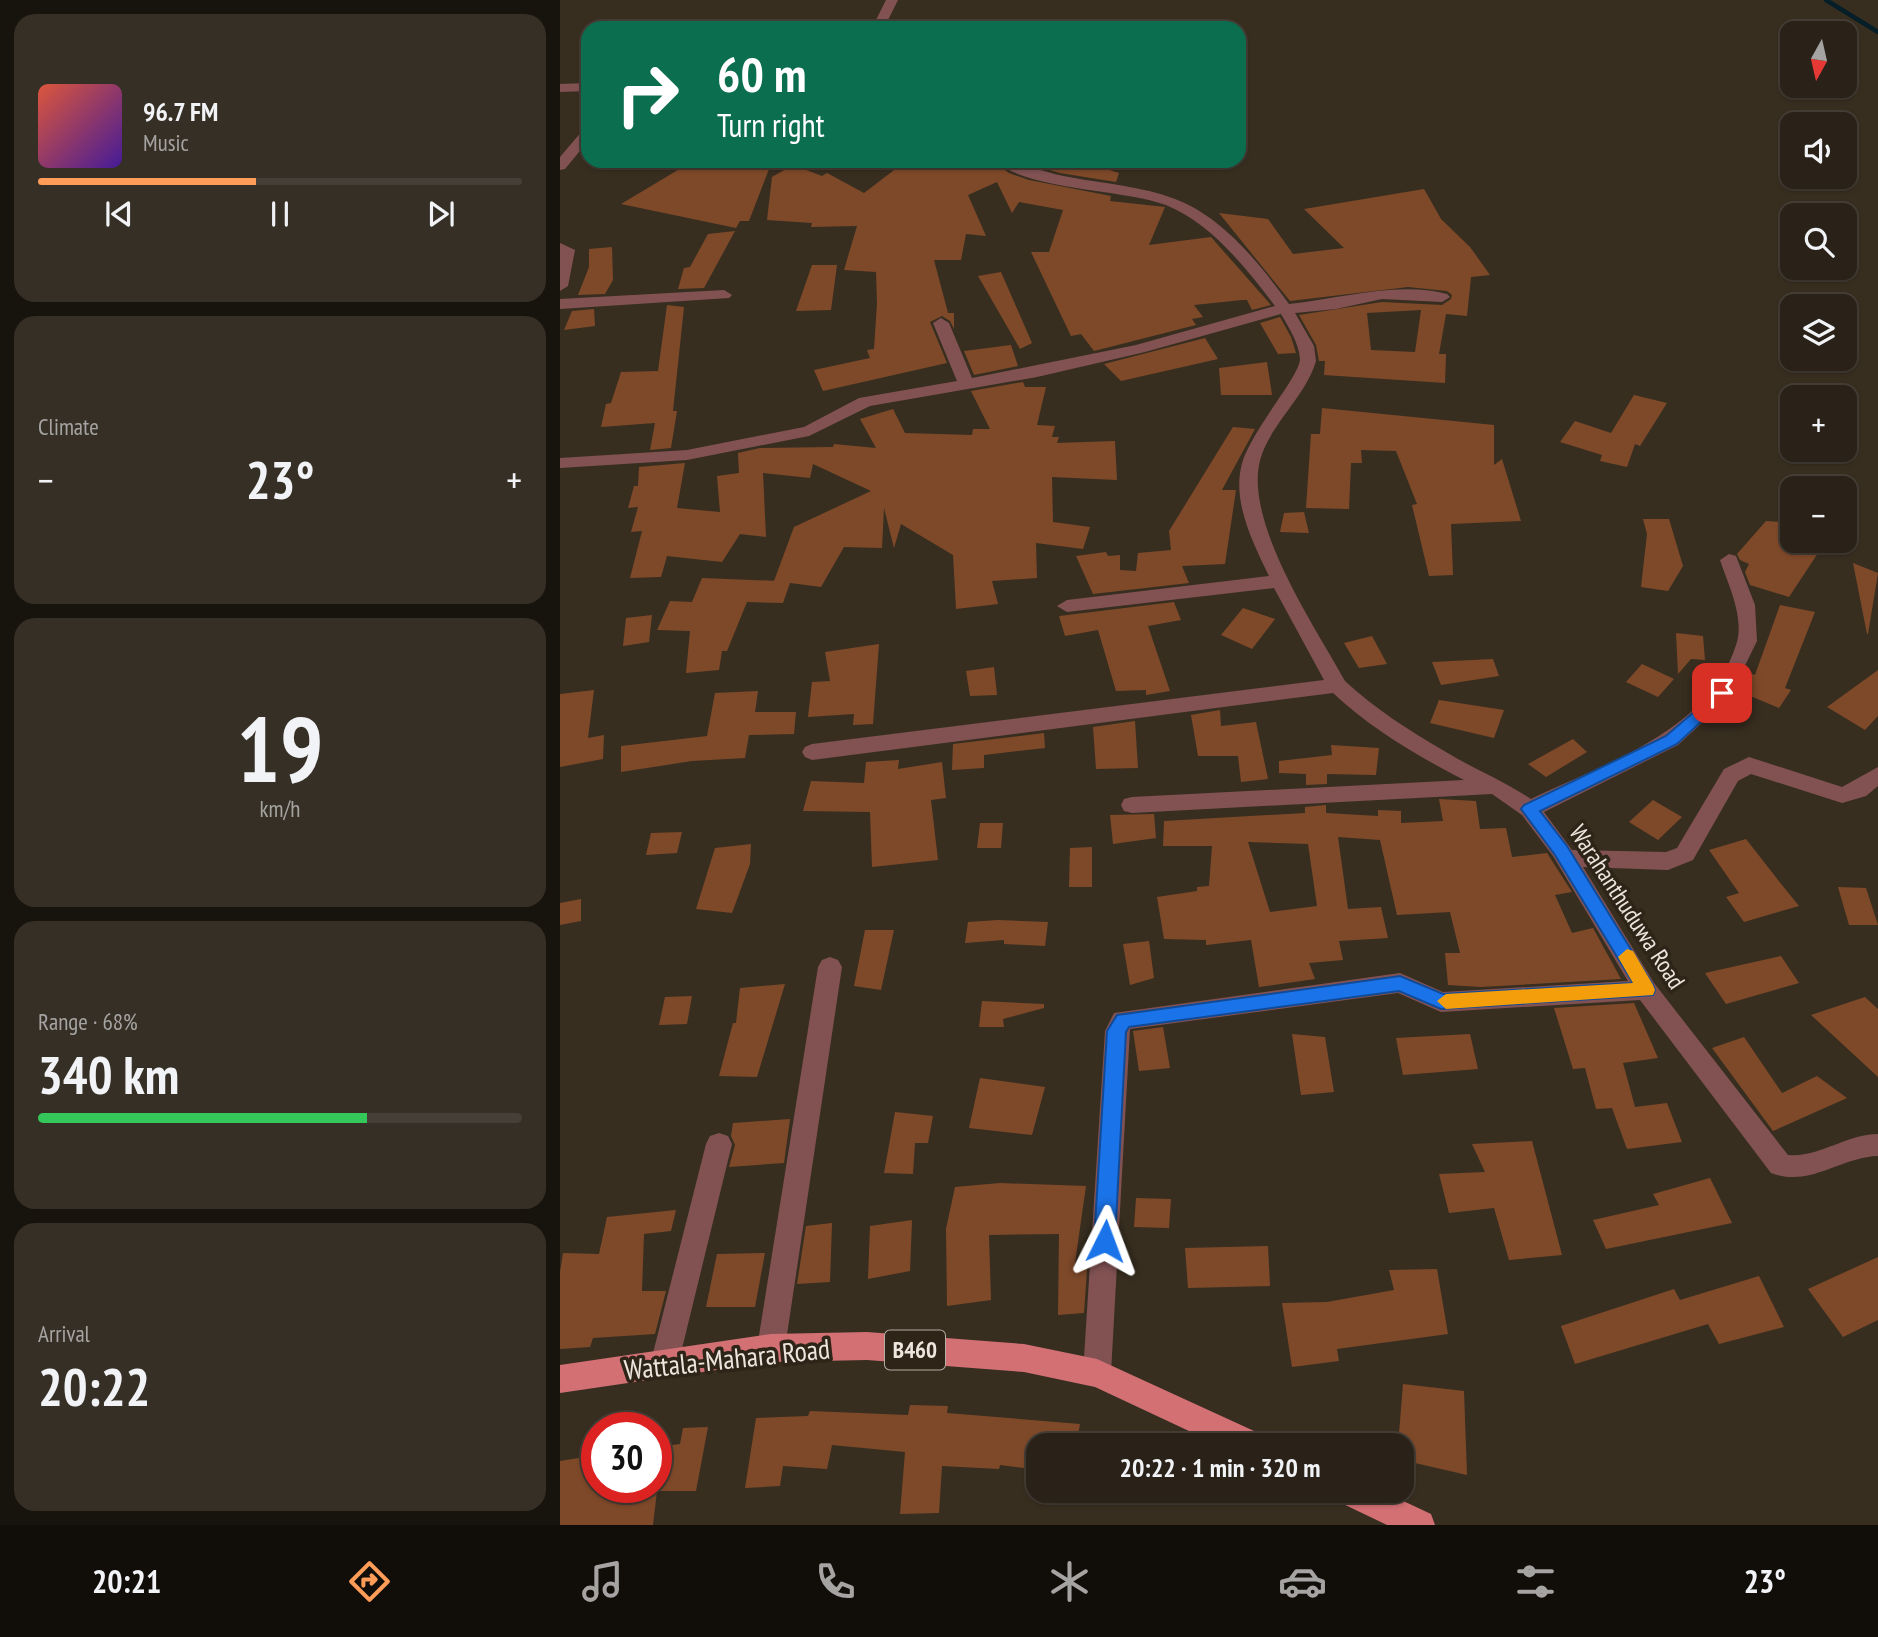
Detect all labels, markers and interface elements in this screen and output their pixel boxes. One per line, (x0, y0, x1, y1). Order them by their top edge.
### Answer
north arrow (1780, 21, 1857, 98)
map controls (1780, 21, 1857, 553)
text: 60 m (717, 42, 806, 106)
icon: right (602, 49, 693, 140)
text: 96.7 FM (143, 95, 218, 128)
text: Turn right (717, 104, 825, 146)
button: sound (1780, 112, 1857, 189)
text: Music (143, 128, 189, 157)
icon: previous (100, 195, 138, 233)
icon: pause (261, 195, 299, 233)
icon: next (422, 195, 460, 233)
button: search (1780, 203, 1857, 280)
button: layers (1780, 294, 1857, 371)
button: + (1780, 385, 1857, 462)
text: Climate (38, 412, 99, 441)
text: 23° (246, 446, 314, 513)
text: − (38, 455, 54, 504)
text: + (506, 455, 522, 504)
button: − (1780, 476, 1857, 553)
pin (1692, 663, 1752, 723)
icon: arrive (1703, 674, 1741, 712)
text: 19 (237, 689, 324, 807)
text: km/h (260, 794, 300, 823)
street label: Warahanthuduwa Road (1563, 819, 1692, 995)
text: Range · 68% (38, 1007, 138, 1036)
text: 340 km (38, 1041, 179, 1108)
position arrow (1068, 1204, 1142, 1278)
text: Arrival (38, 1319, 90, 1348)
street label: Wattala-Mahara Road (622, 1329, 832, 1388)
road number: B460 (885, 1330, 945, 1370)
text: 20:22 (38, 1353, 150, 1420)
speed limit sign: 30 (581, 1412, 672, 1503)
text: 20:22 · 1 min · 320 m (1120, 1451, 1320, 1484)
icon: directions (345, 1557, 394, 1606)
icon: music (578, 1557, 627, 1606)
icon: phone (811, 1557, 860, 1606)
icon: climate (1045, 1557, 1094, 1606)
icon: car (1278, 1557, 1327, 1606)
icon: filters (1511, 1557, 1560, 1606)
text: 20:21 (92, 1560, 161, 1602)
text: 23° (1744, 1560, 1786, 1602)

